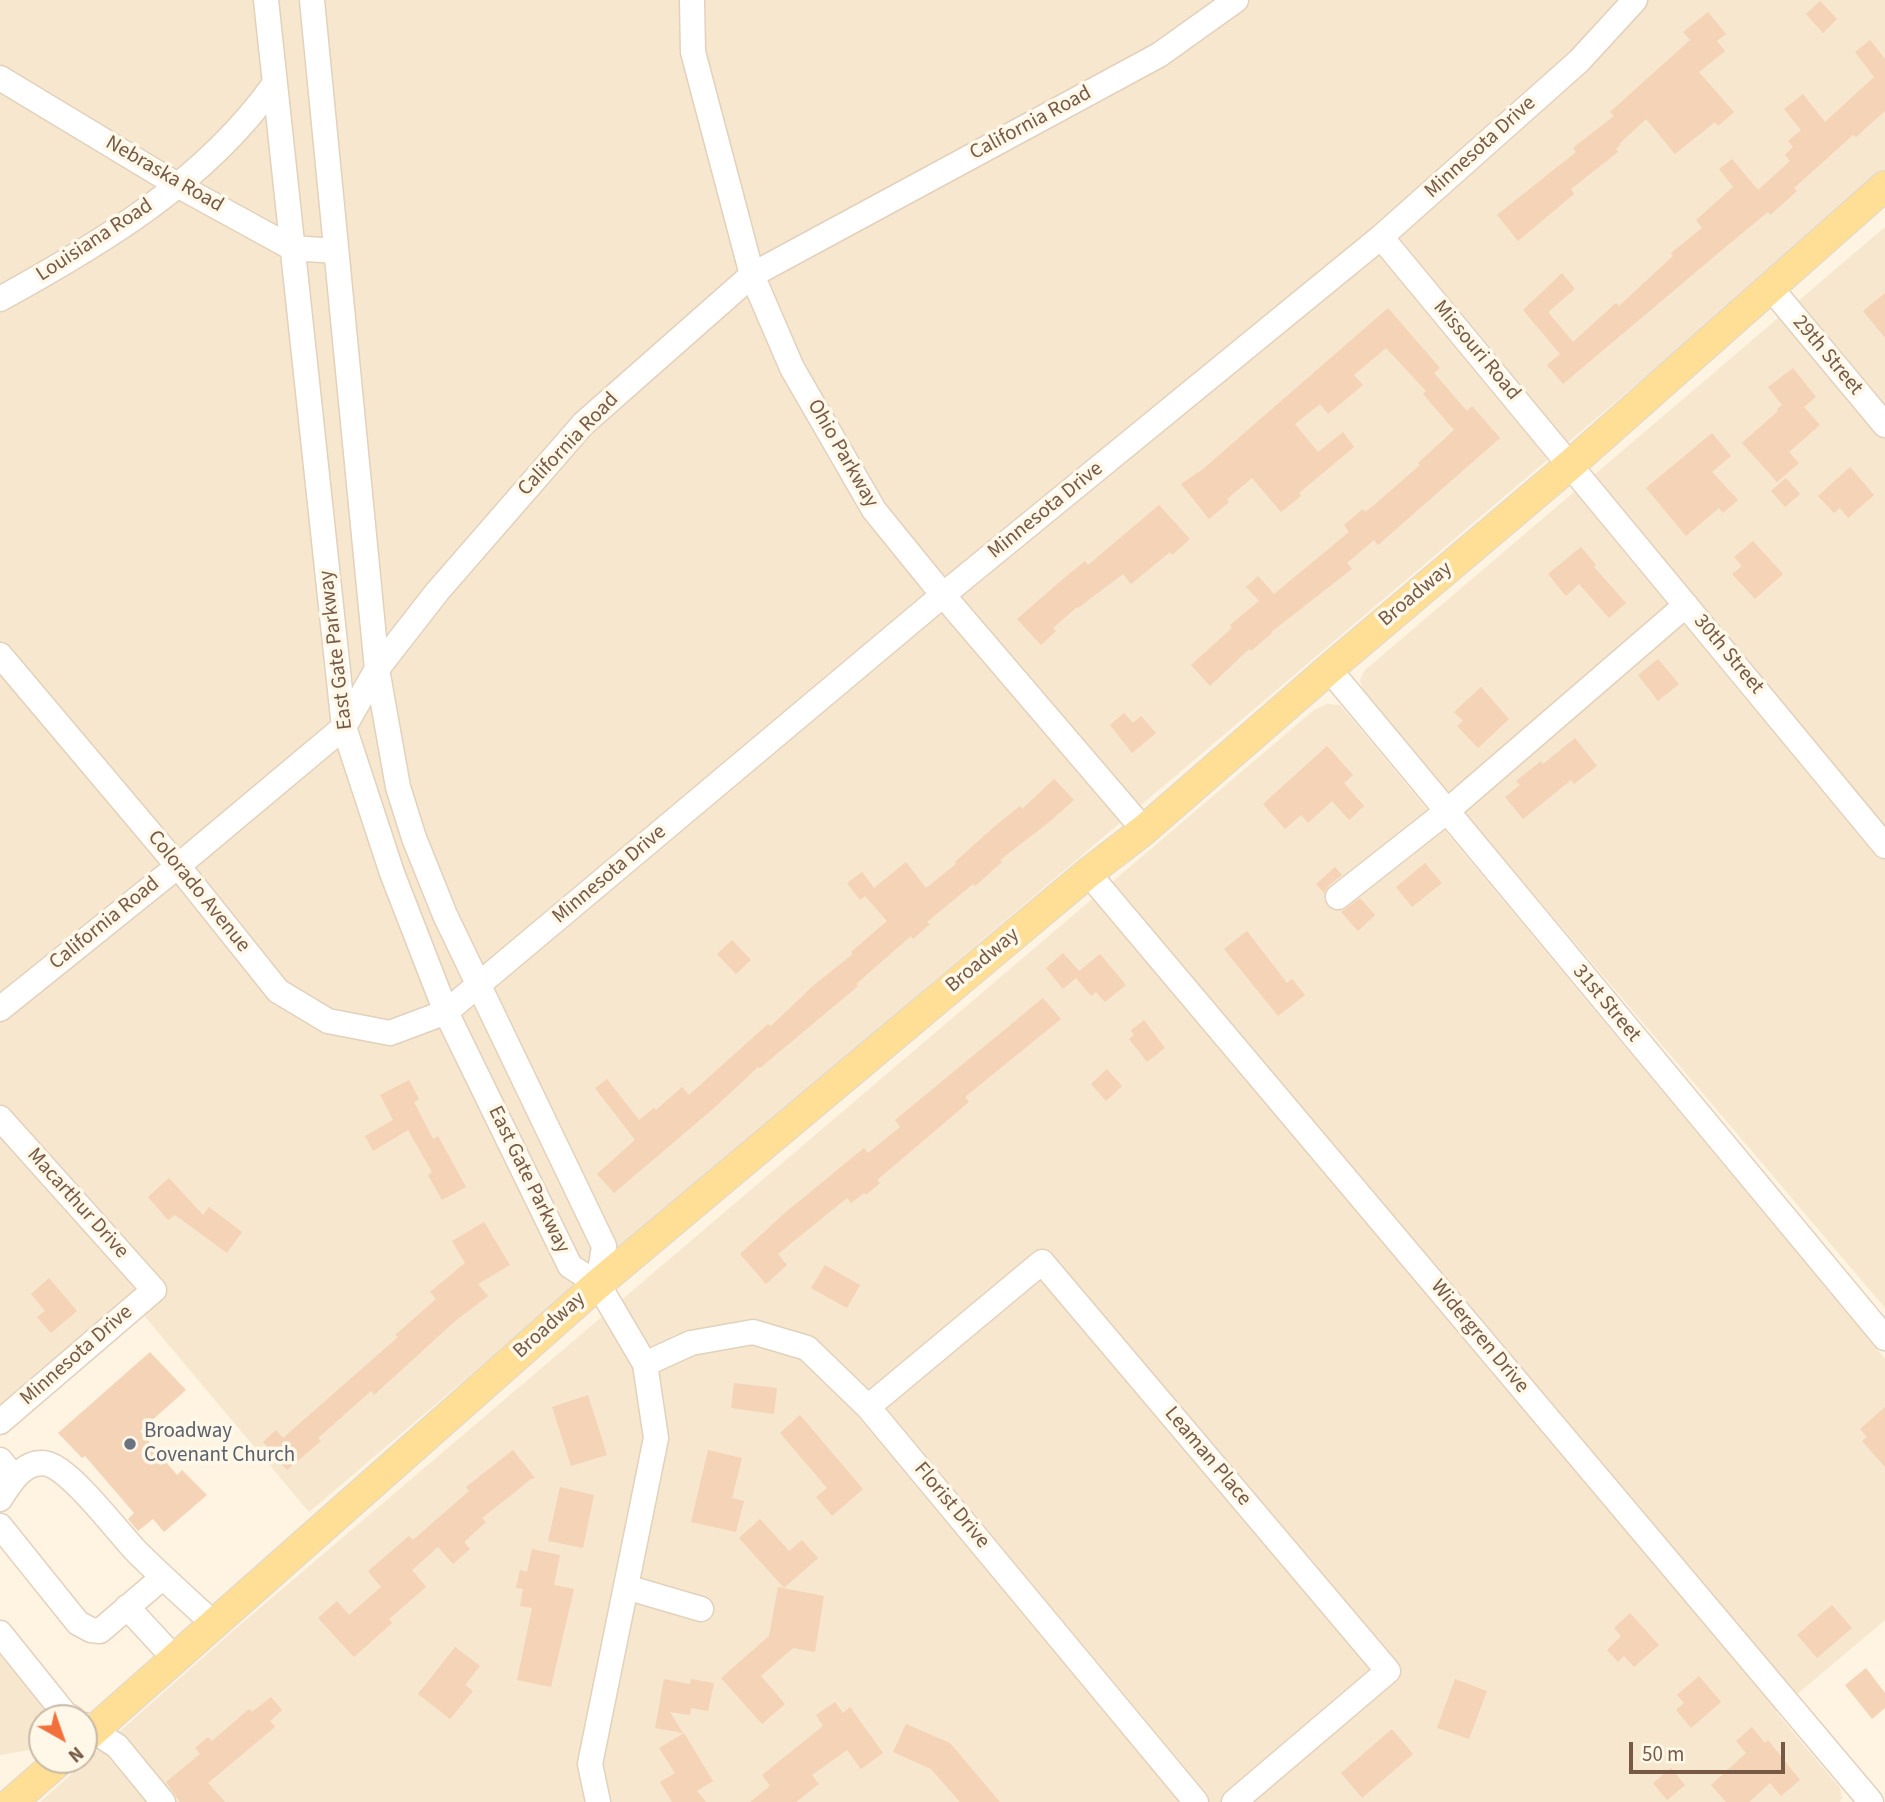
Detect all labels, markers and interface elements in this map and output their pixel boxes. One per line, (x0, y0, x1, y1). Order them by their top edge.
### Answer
street label: California Road (966, 81, 1096, 167)
street label: Minnesota Drive (1420, 92, 1542, 204)
street label: Nebraska Road (101, 131, 227, 219)
street label: Louisiana Road (32, 194, 158, 288)
street label: Missouri Road (1427, 296, 1525, 406)
street label: 29th Street (1786, 311, 1868, 401)
street label: California Road (513, 388, 625, 502)
street label: Ohio Parkway (801, 395, 883, 513)
street label: Minnesota Drive (983, 457, 1109, 565)
street label: Broadway (1374, 557, 1458, 633)
street label: East Gate Parkway (315, 569, 359, 731)
street label: 30th Street (1687, 610, 1769, 700)
street label: Minnesota Drive (548, 820, 672, 930)
street label: Colorado Avenue (141, 826, 255, 958)
street label: California Road (45, 872, 165, 976)
street label: Broadway (941, 923, 1025, 999)
street label: 31st Street (1566, 960, 1646, 1048)
street label: East Gate Parkway (481, 1102, 575, 1258)
street label: Macarthur Drive (21, 1144, 133, 1264)
street label: Widergren Drive (1424, 1275, 1534, 1399)
street label: Broadway (509, 1287, 591, 1365)
street label: Minnesota Drive (16, 1300, 138, 1412)
street label: Leaman Place (1158, 1402, 1256, 1512)
place label: Broadway Covenant Church (144, 1419, 295, 1469)
marker: Broadway Covenant Church (122, 1436, 138, 1452)
street label: Florist Drive (908, 1458, 994, 1554)
north arrow (28, 1704, 98, 1774)
scale bar (1633, 1728, 1789, 1772)
text: 50 m (1642, 1739, 1684, 1769)
text: N (62, 1740, 89, 1768)

